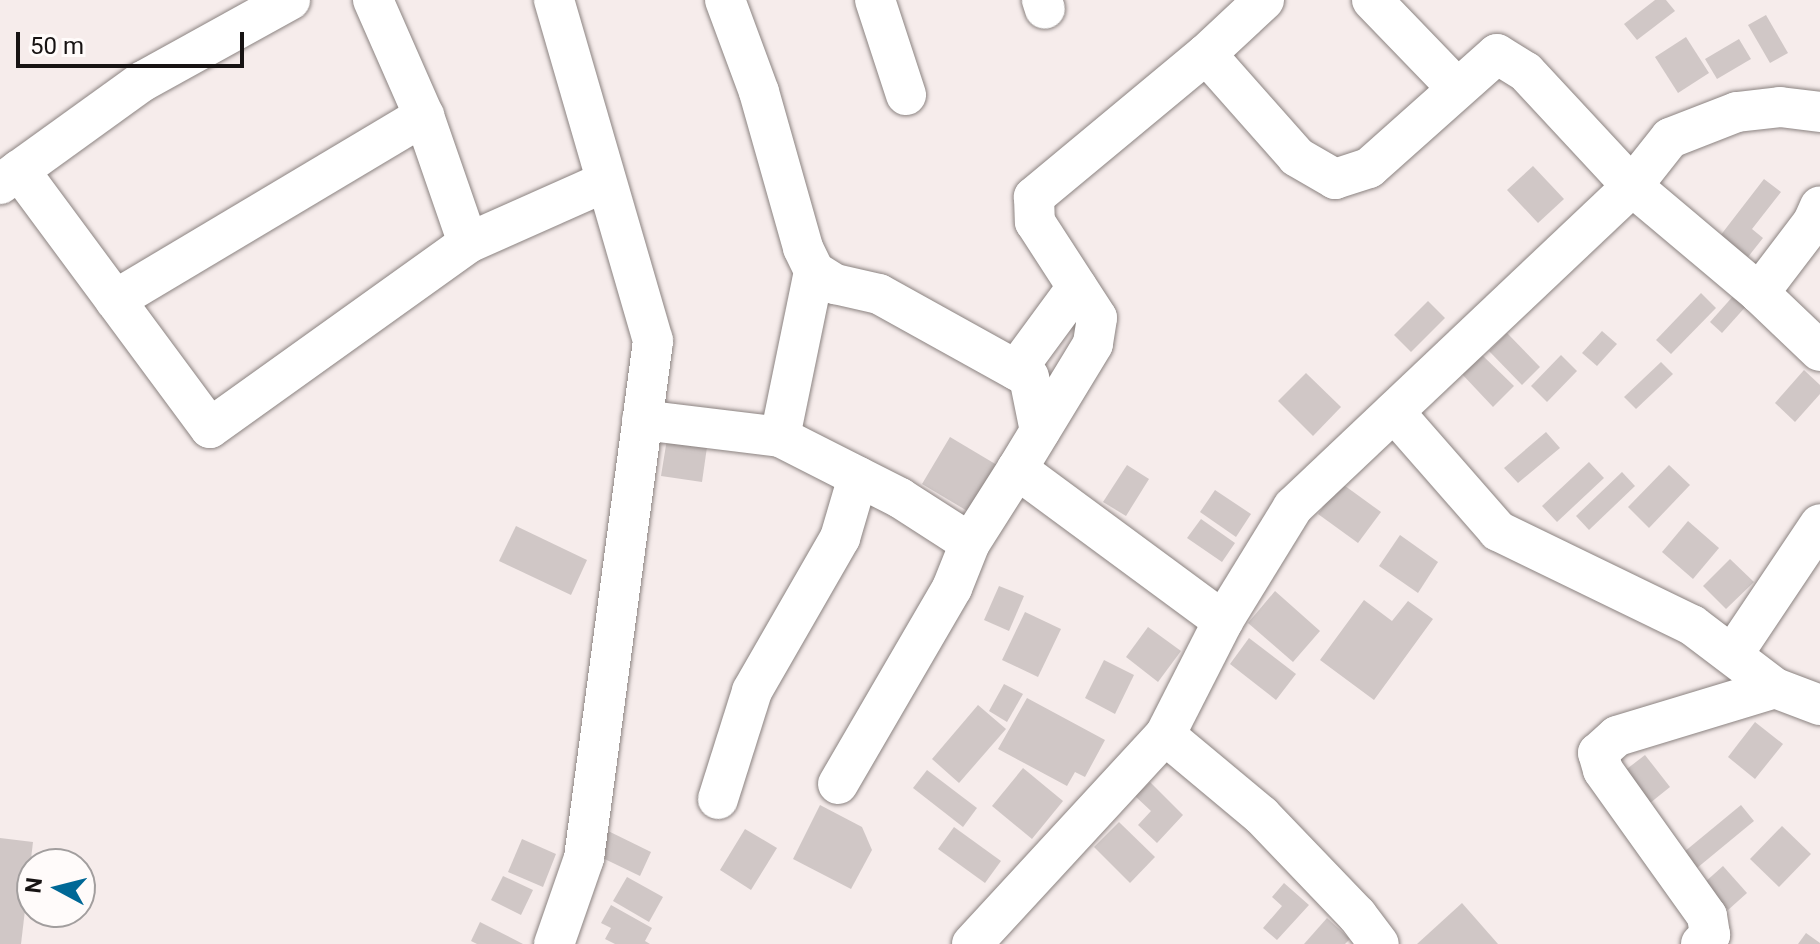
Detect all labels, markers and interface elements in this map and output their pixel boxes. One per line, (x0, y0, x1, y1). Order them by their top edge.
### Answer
scale bar (20, 16, 248, 66)
text: 50 m (30, 32, 84, 60)
north arrow (16, 848, 96, 928)
text: N (20, 876, 47, 894)

